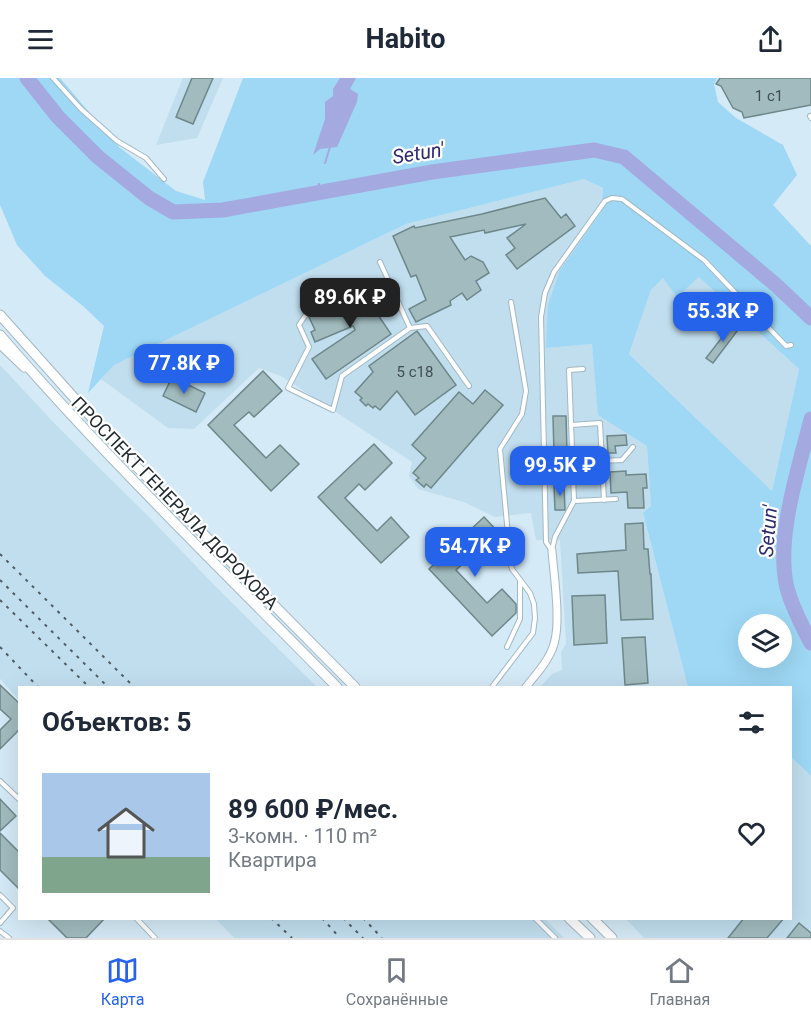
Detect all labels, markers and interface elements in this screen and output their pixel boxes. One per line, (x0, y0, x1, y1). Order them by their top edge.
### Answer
icon: menu (24, 23, 57, 56)
text: Habito (366, 23, 445, 55)
icon: share (754, 23, 787, 56)
house number: 1 с1 (755, 87, 783, 105)
water label: Setun' (390, 137, 446, 169)
pin: 89.6K ₽ (295, 278, 405, 329)
text: 89.6K ₽ (314, 285, 386, 309)
pin: 55.3K ₽ (668, 292, 778, 343)
text: 55.3K ₽ (687, 299, 759, 323)
pin: 77.8K ₽ (129, 344, 239, 395)
text: 77.8K ₽ (148, 351, 220, 375)
house number: 5 с18 (397, 363, 433, 381)
street label: ПРОСПЕКТ ГЕНЕРАЛА ДОРОХОВА (67, 392, 283, 614)
pin: 99.5K ₽ (505, 446, 615, 497)
text: 99.5K ₽ (524, 453, 596, 477)
water label: Setun' (754, 503, 782, 558)
pin: 54.7K ₽ (420, 527, 530, 578)
text: 54.7K ₽ (439, 534, 511, 558)
map controls (738, 614, 792, 668)
button: layers (738, 614, 792, 668)
icon: filters (735, 706, 768, 739)
text: Объектов: 5 (42, 707, 191, 737)
text: 89 600 ₽/мес. (228, 794, 398, 824)
icon: home (90, 797, 162, 869)
icon: heart (735, 817, 768, 850)
text: 3-комн. · 110 m² (228, 824, 377, 848)
text: Квартира (228, 848, 317, 872)
tab: Карта (101, 954, 144, 1009)
tab: Сохранённые (346, 954, 448, 1009)
tab: Главная (649, 954, 710, 1009)

